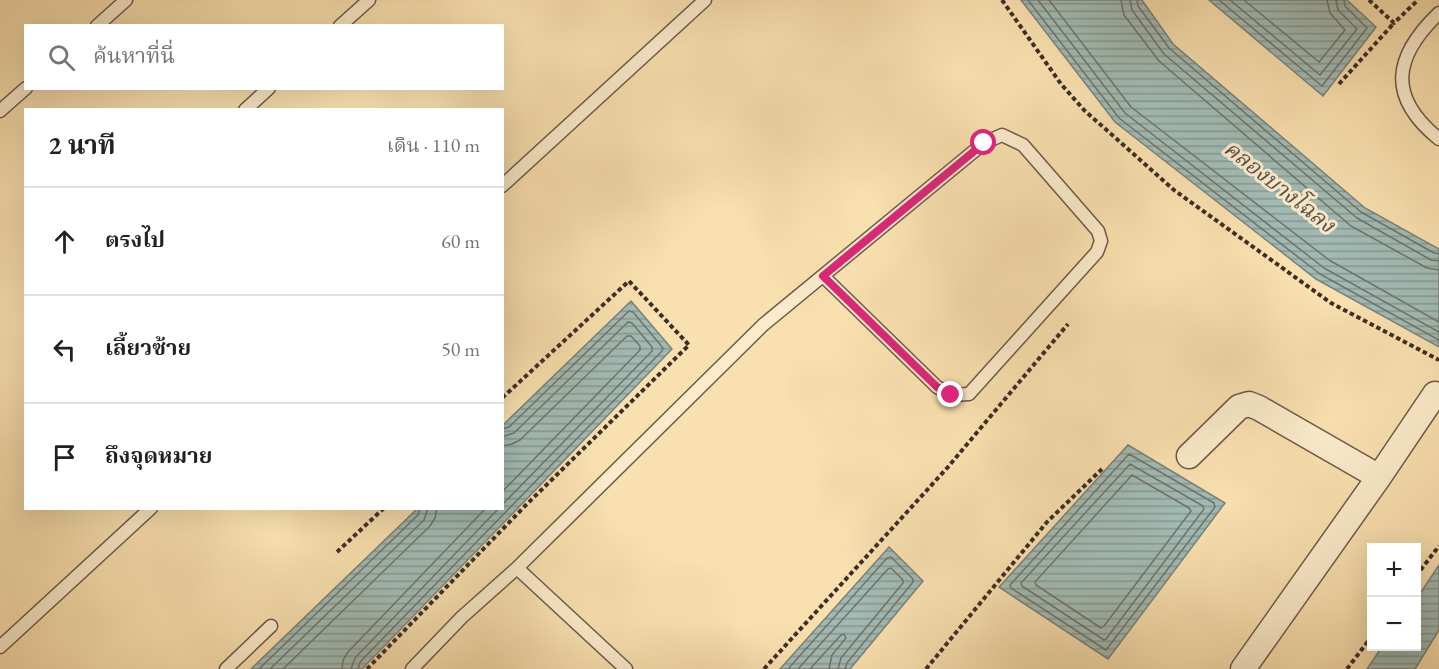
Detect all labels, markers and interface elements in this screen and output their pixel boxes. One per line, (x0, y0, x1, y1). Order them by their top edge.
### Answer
search box (24, 24, 504, 90)
icon: search (45, 41, 78, 74)
text: ค้นหาที่นี่ (93, 41, 175, 70)
text: 2 นาที (48, 128, 115, 162)
route start (970, 129, 996, 155)
text: เดิน · 110 m (387, 132, 480, 158)
water label: คลองบางโฉลง (1218, 133, 1343, 240)
icon: ahead (48, 225, 81, 258)
text: ตรงไป (105, 225, 165, 254)
text: 60 m (441, 228, 480, 254)
icon: left (48, 333, 81, 366)
text: เลี้ยวซ้าย (105, 333, 191, 362)
text: 50 m (441, 336, 480, 362)
route end (937, 381, 963, 407)
icon: arrive (48, 441, 81, 474)
text: ถึงจุดหมาย (105, 441, 212, 470)
map controls (1367, 543, 1421, 651)
button: + (1367, 543, 1421, 597)
button: − (1367, 597, 1421, 651)

